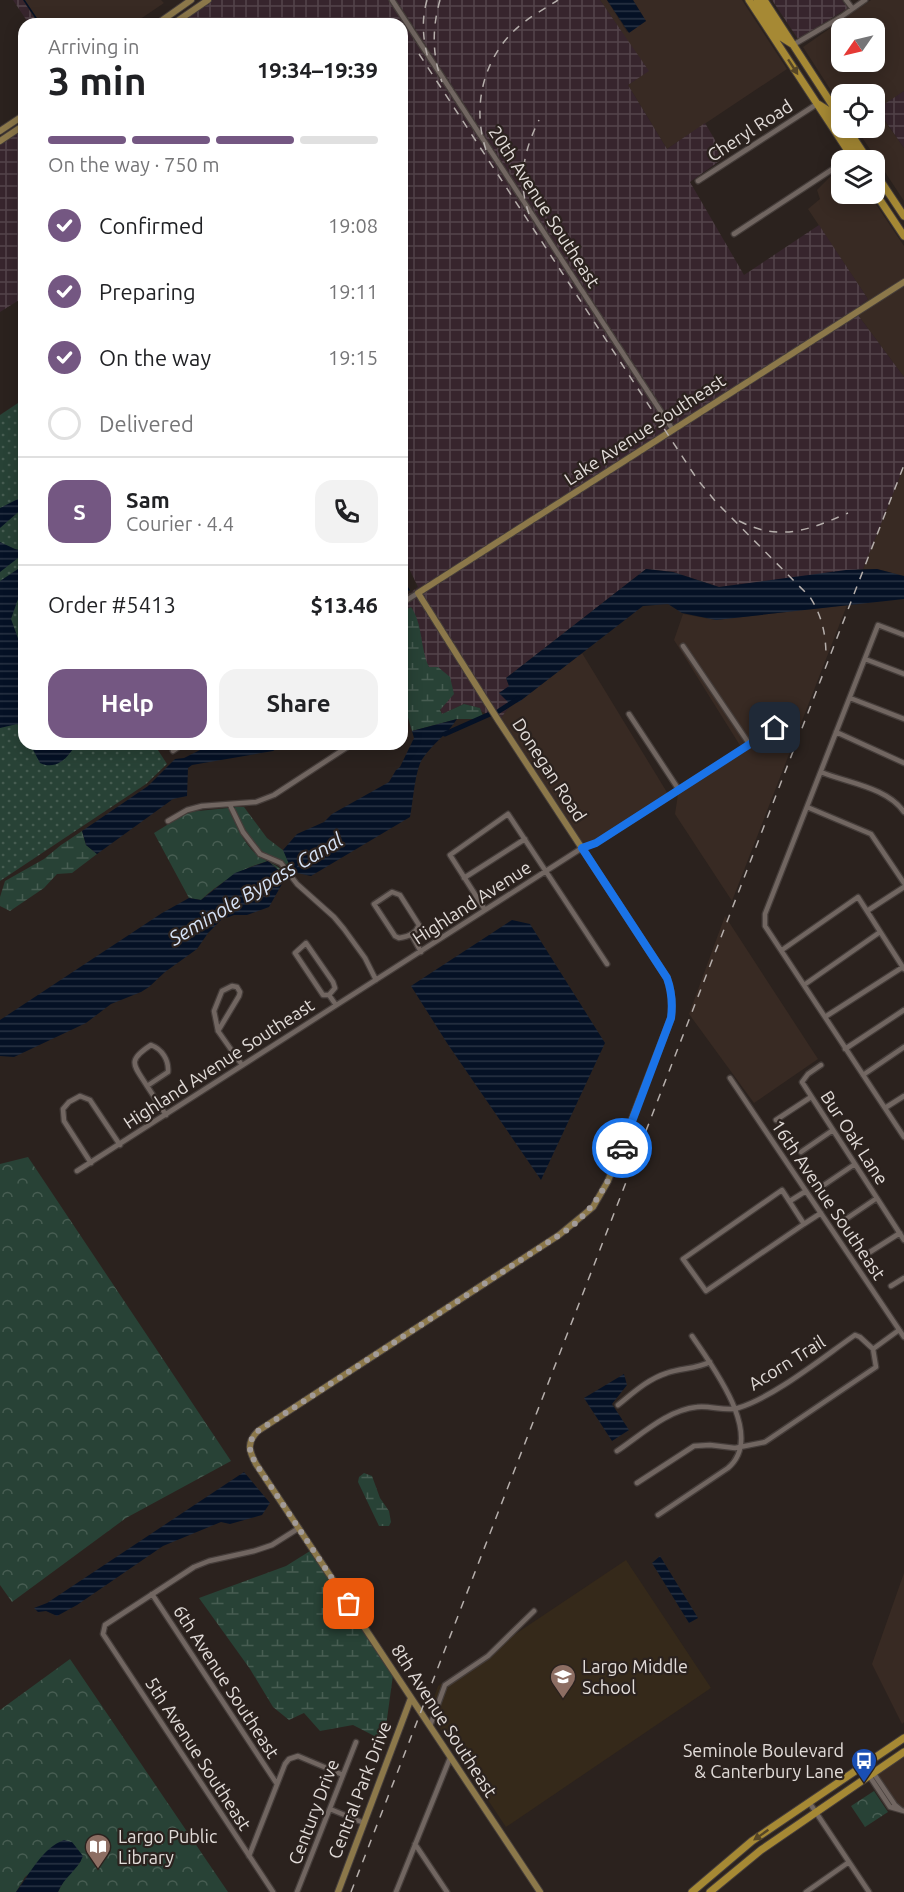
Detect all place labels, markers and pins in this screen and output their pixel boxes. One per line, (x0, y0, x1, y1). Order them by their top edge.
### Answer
pin (749, 702, 800, 753)
pin (323, 1578, 374, 1629)
place label: Largo Middle School (582, 1656, 688, 1697)
school or university icon: Largo Middle School (548, 1662, 578, 1700)
place label: Seminole Boulevard & Canterbury Lane (683, 1740, 844, 1781)
bus stop icon: Seminole Boulevard & Canterbury Lane (849, 1746, 879, 1784)
place label: Largo Public Library (118, 1826, 217, 1867)
library icon: Largo Public Library (83, 1832, 113, 1870)

